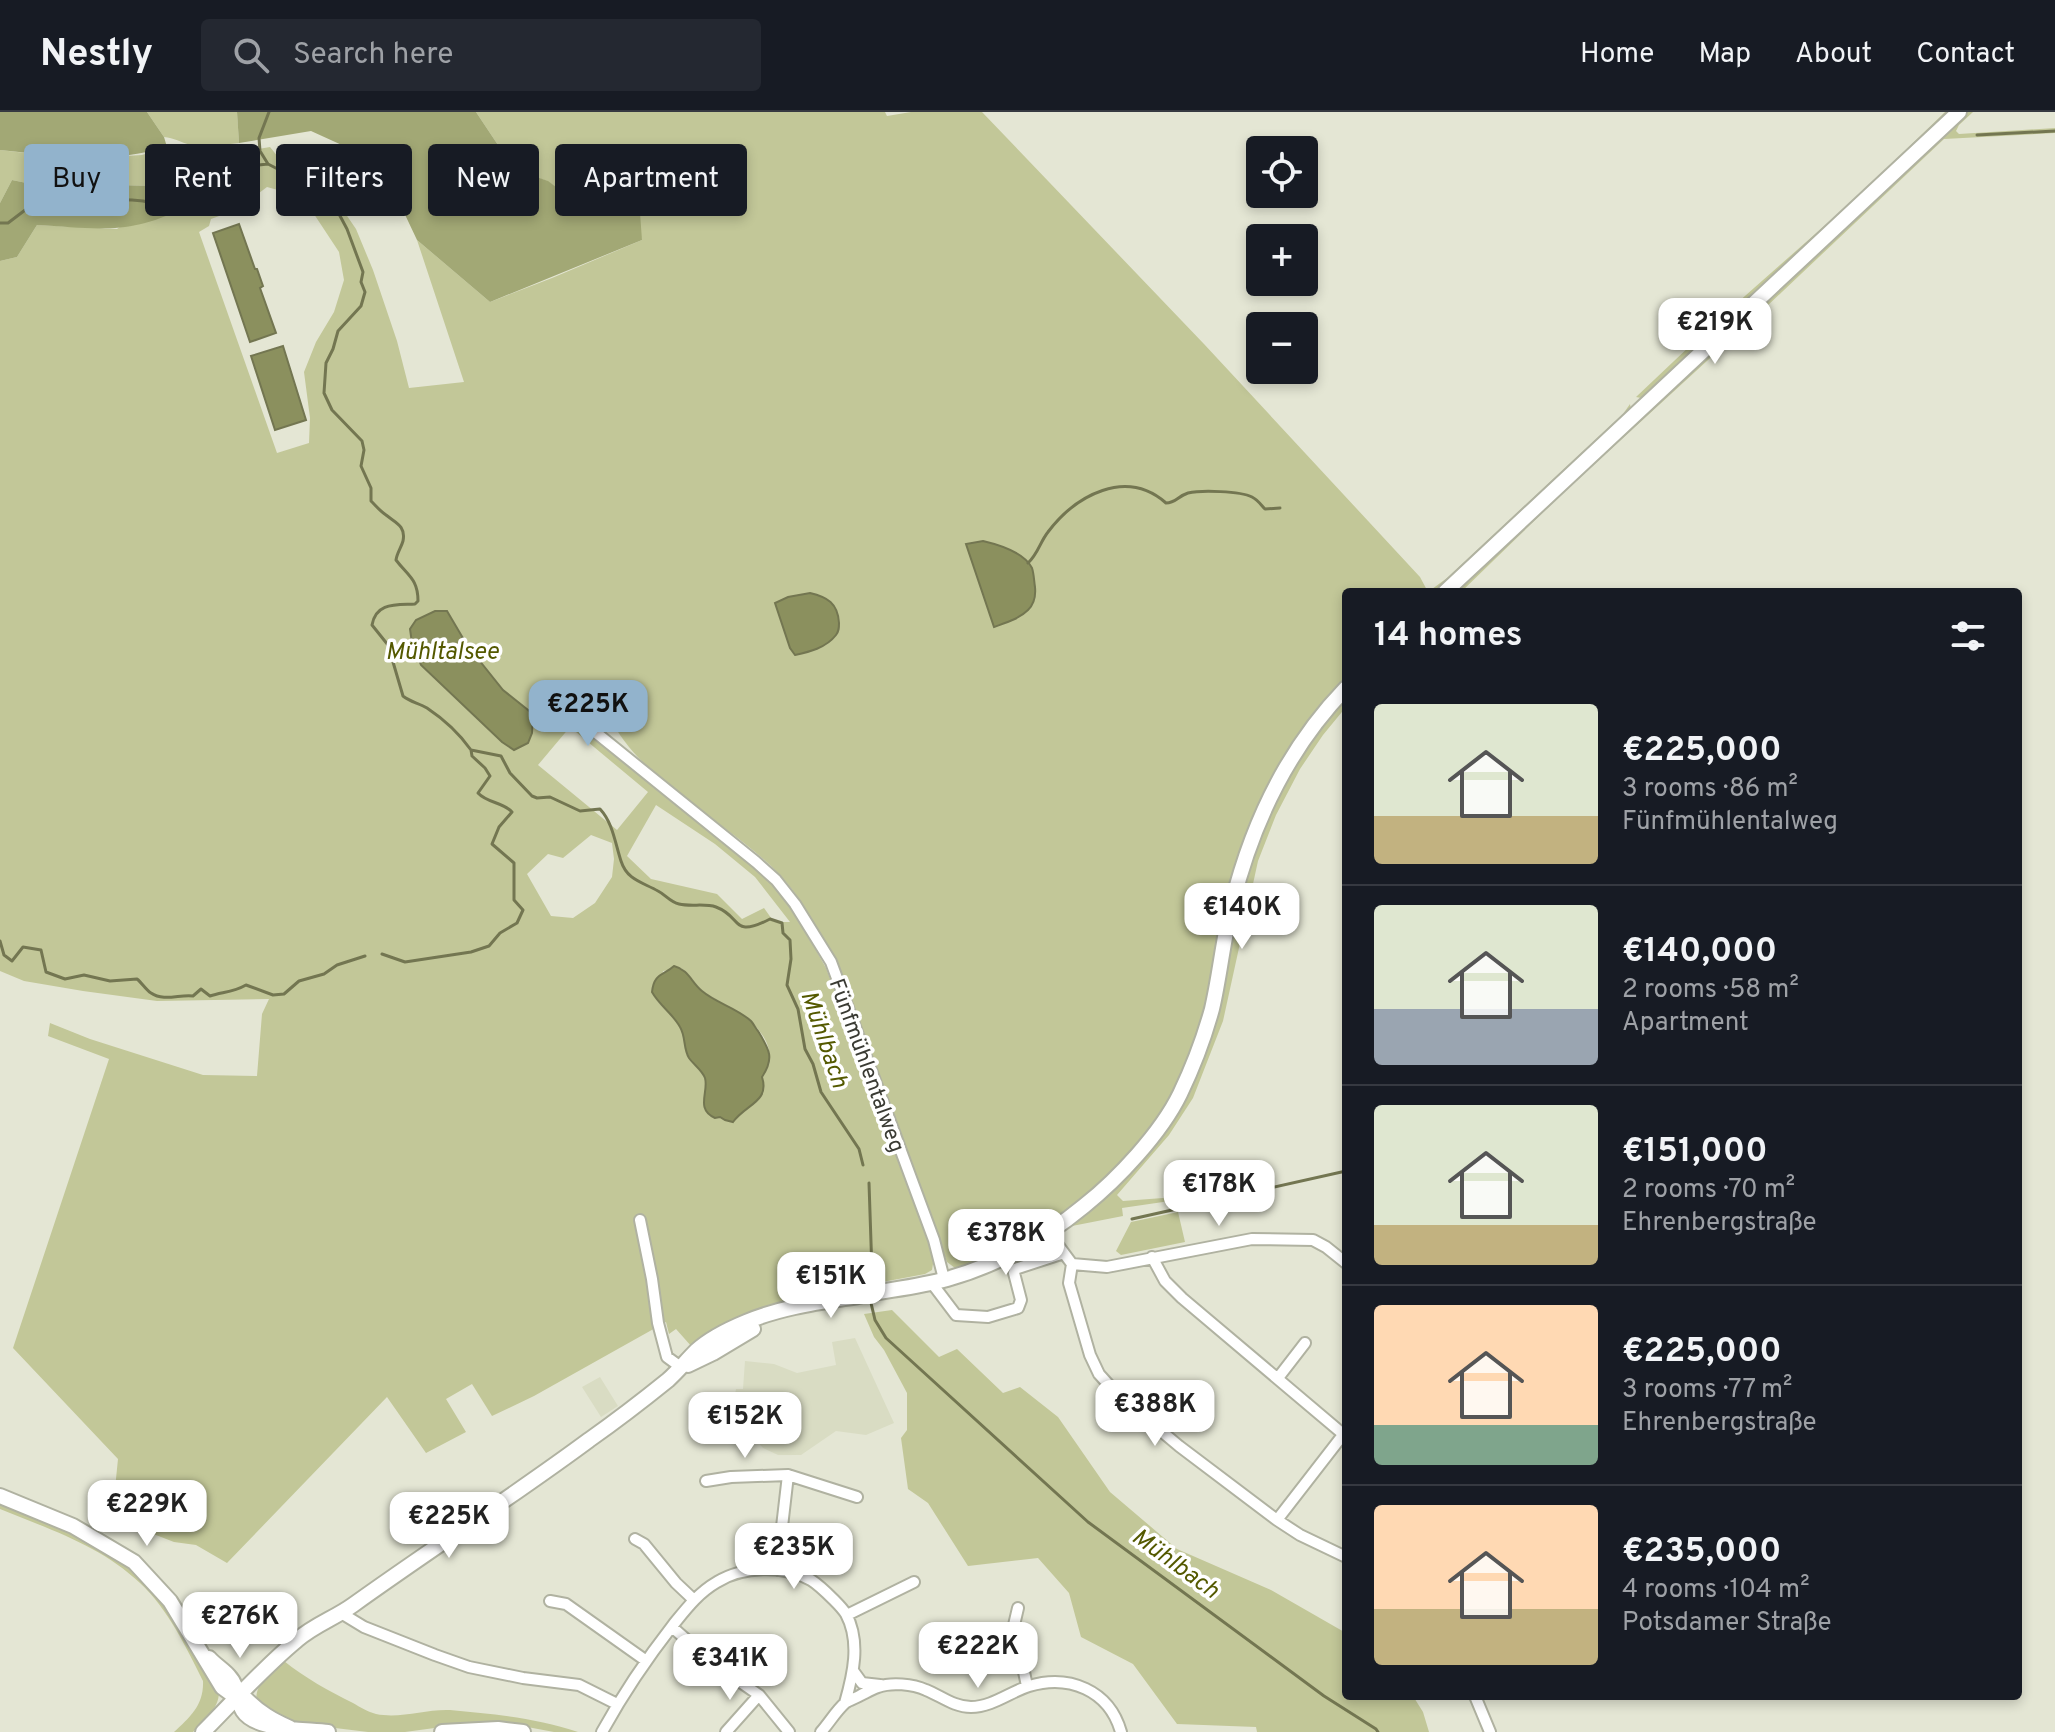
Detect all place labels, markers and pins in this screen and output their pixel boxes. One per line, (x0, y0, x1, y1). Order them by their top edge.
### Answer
pin: €219K (1659, 298, 1771, 366)
pin: €225K (532, 680, 644, 748)
pin: €140K (1186, 883, 1298, 951)
pin: €178K (1163, 1160, 1275, 1228)
pin: €378K (950, 1209, 1062, 1277)
pin: €151K (775, 1252, 887, 1320)
pin: €388K (1099, 1380, 1211, 1448)
pin: €152K (689, 1392, 801, 1460)
pin: €229K (91, 1480, 203, 1548)
pin: €225K (393, 1492, 505, 1560)
pin: €235K (738, 1523, 850, 1591)
pin: €276K (184, 1592, 296, 1660)
pin: €222K (922, 1622, 1034, 1690)
pin: €341K (674, 1634, 786, 1702)

